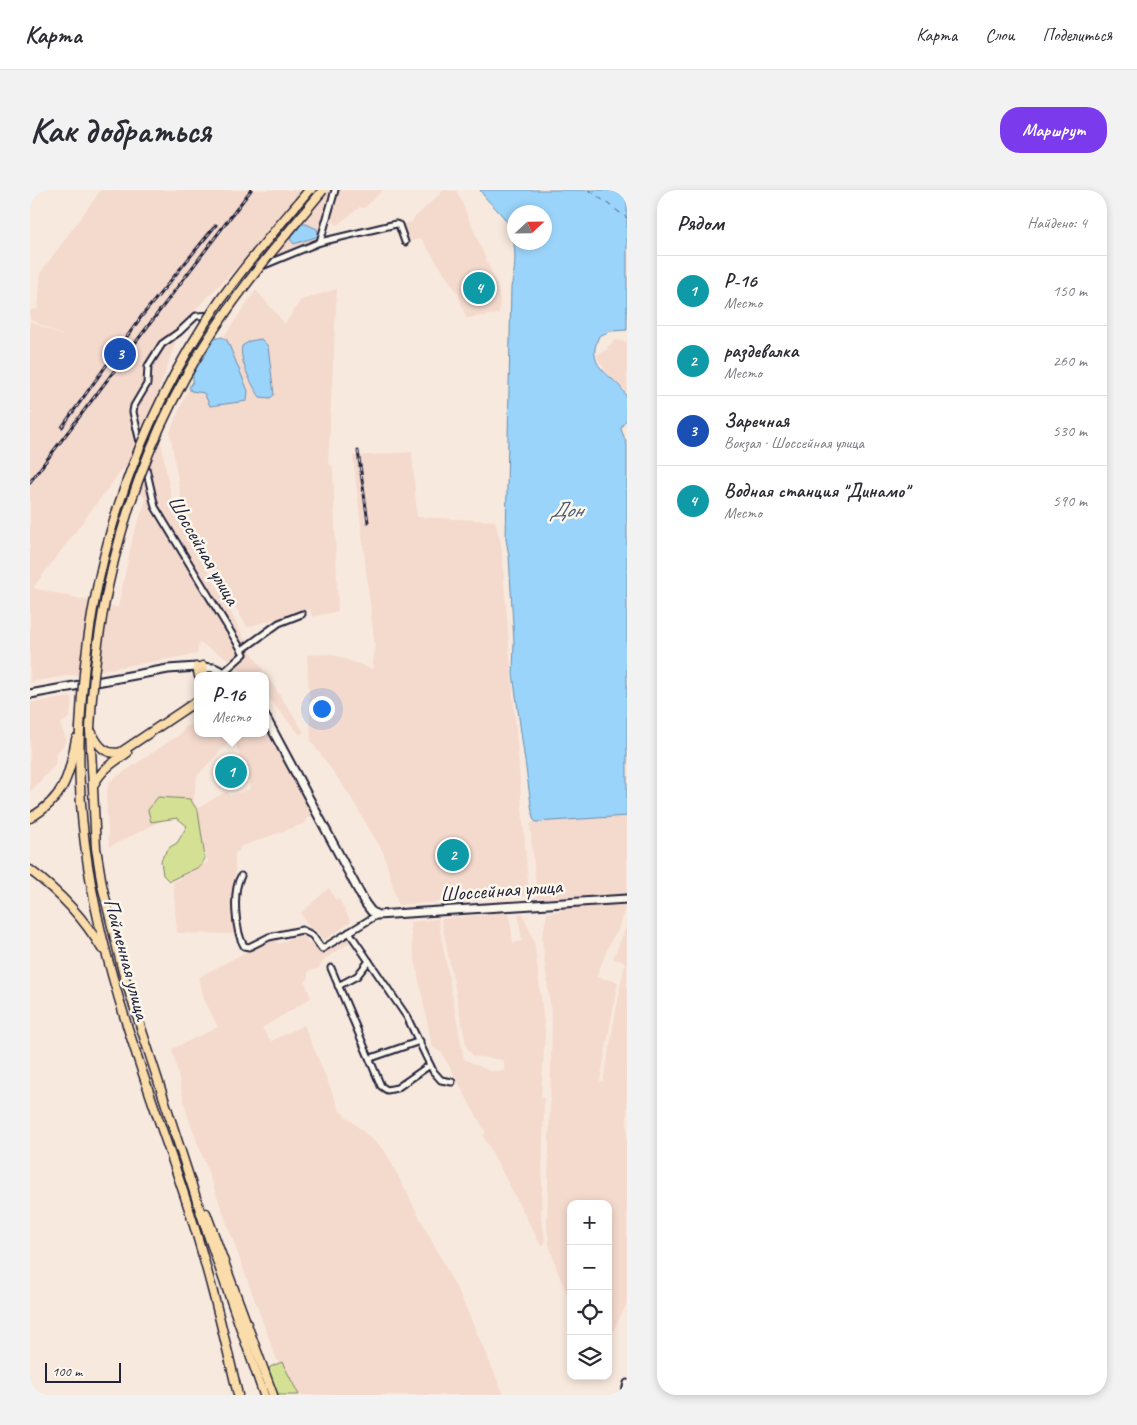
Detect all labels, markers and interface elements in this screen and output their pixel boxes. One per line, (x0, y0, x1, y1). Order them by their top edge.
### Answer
text: Карта (25, 20, 82, 50)
text: Карта (916, 24, 957, 46)
text: Слои (985, 24, 1014, 46)
text: Поделиться (1042, 24, 1112, 46)
button: Маршрут (1000, 107, 1107, 153)
text: Как добраться (30, 108, 211, 153)
north arrow (507, 205, 552, 250)
text: Рядом (677, 210, 724, 236)
text: Найдено: 4 (1027, 213, 1087, 233)
pin: 4 (463, 269, 495, 307)
text: Р-16 (724, 269, 757, 293)
text: 1 (689, 281, 697, 301)
text: 150 m (1053, 281, 1087, 301)
text: Место (724, 293, 762, 313)
pin: 3 (104, 335, 136, 373)
text: раздевалка (724, 339, 798, 363)
text: 2 (689, 351, 697, 371)
text: 260 m (1053, 351, 1087, 371)
text: Место (724, 363, 762, 383)
text: Заречная (724, 409, 789, 433)
text: 3 (689, 421, 697, 441)
text: 530 m (1053, 421, 1087, 441)
text: Вокзал · Шоссейная улица (724, 433, 864, 453)
text: Водная станция "Динамо" (724, 479, 909, 503)
street label: Шоссейная улица (162, 491, 247, 611)
text: 4 (689, 491, 697, 511)
text: 590 m (1053, 491, 1087, 511)
water label: Дон (549, 496, 585, 524)
text: Место (724, 503, 762, 523)
popup (194, 672, 269, 737)
text: Р-16 (213, 683, 245, 707)
your location (309, 696, 335, 722)
text: Место (213, 707, 250, 727)
pin: 1 (215, 753, 247, 791)
pin: 2 (437, 836, 469, 874)
street label: Шоссейная улица (439, 873, 564, 907)
street label: Пойменная улица (98, 895, 156, 1025)
map controls (567, 1200, 612, 1380)
button: + (567, 1200, 612, 1245)
button: − (567, 1245, 612, 1290)
button: locate (567, 1290, 612, 1335)
button: layers (567, 1335, 612, 1380)
scale bar (45, 1360, 121, 1383)
text: 100 m (52, 1363, 82, 1380)

